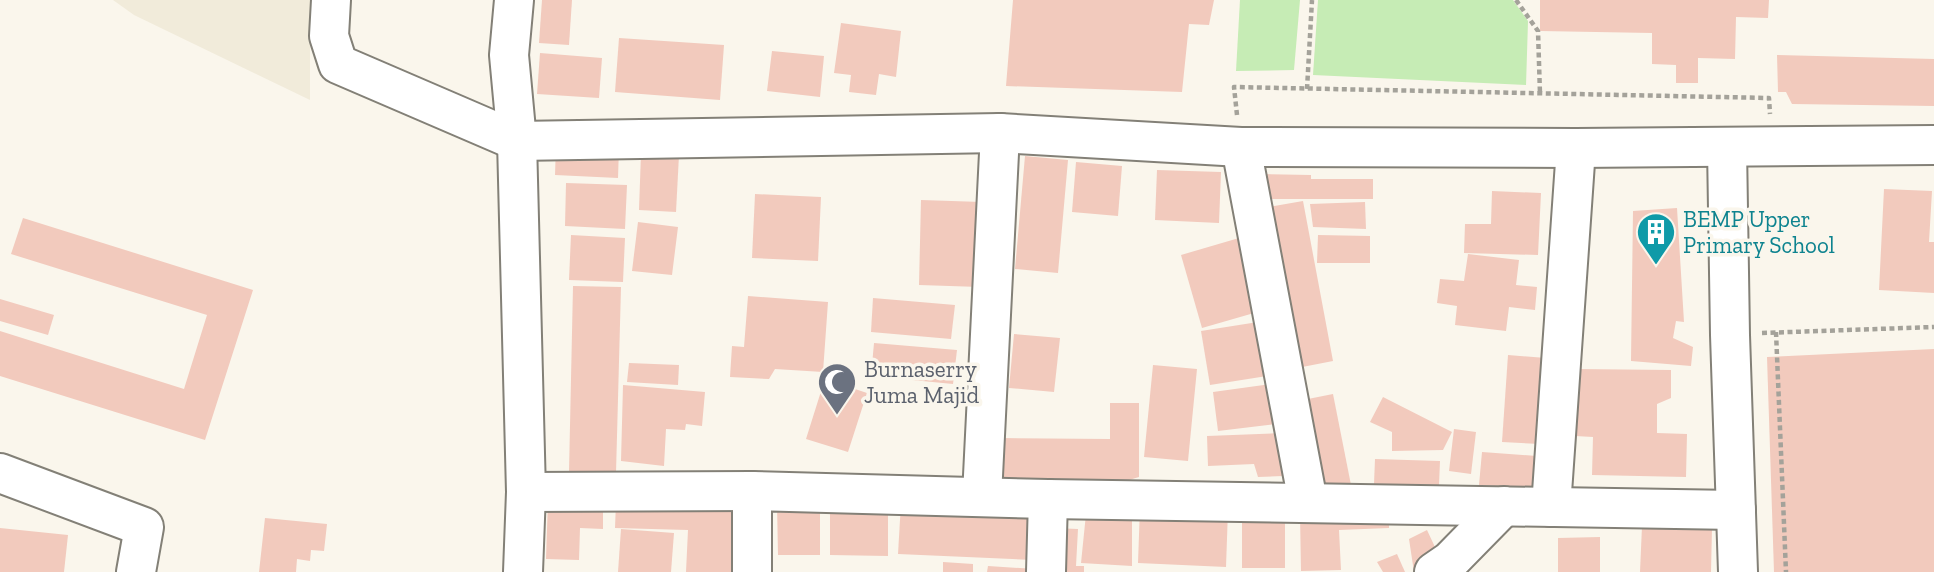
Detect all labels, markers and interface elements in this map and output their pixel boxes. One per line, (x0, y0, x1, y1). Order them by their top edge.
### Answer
place label: BEMP Upper Primary School (1683, 205, 1835, 259)
building icon: BEMP Upper Primary School (1635, 211, 1677, 266)
place label: Burnaserry Juma Majid (864, 355, 980, 409)
mosque icon: Burnaserry Juma Majid (816, 361, 858, 416)

